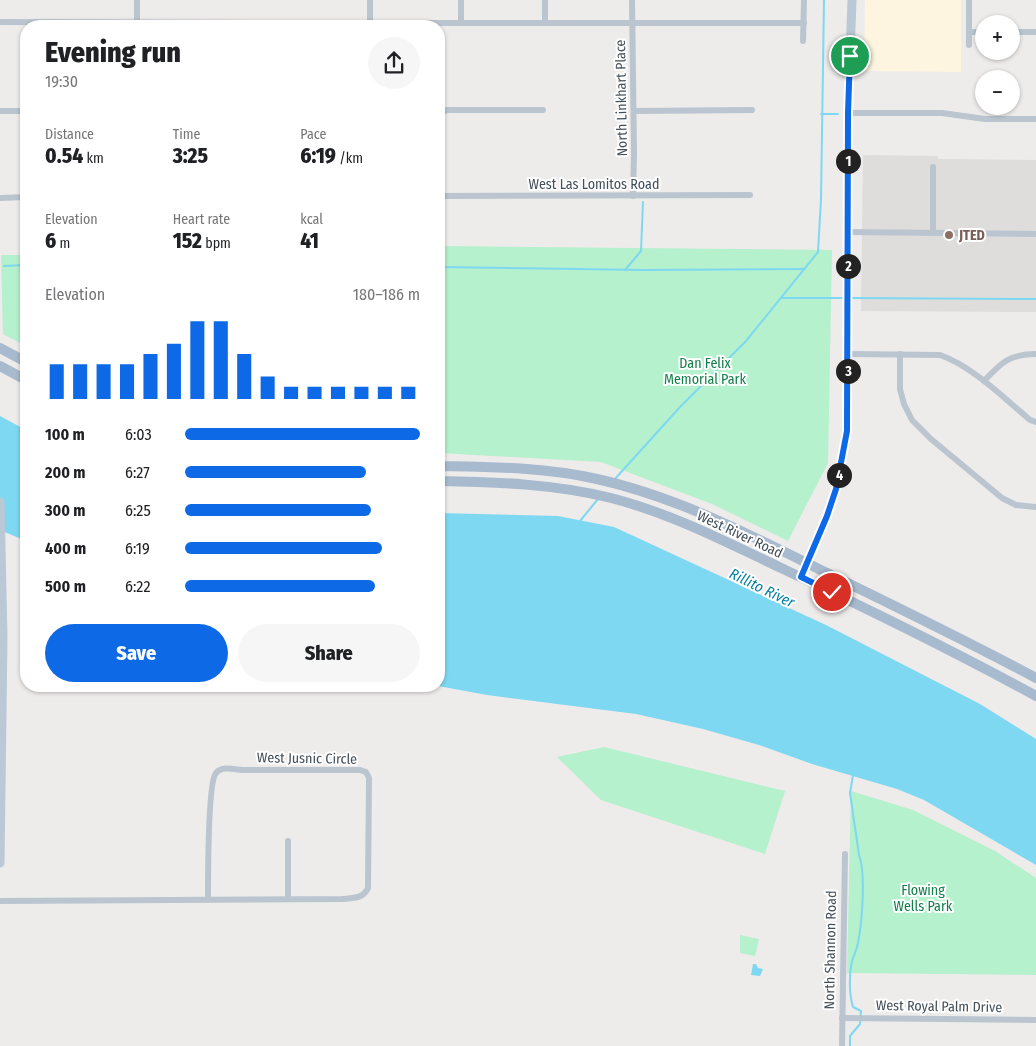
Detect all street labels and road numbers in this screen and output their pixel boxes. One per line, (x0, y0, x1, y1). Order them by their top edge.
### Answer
street label: North Linkhart Place (612, 39, 631, 157)
street label: West Las Lomitos Road (529, 176, 659, 193)
street label: West River Road (694, 507, 785, 562)
street label: West Jusnic Circle (257, 749, 357, 768)
street label: North Shannon Road (821, 890, 840, 1010)
street label: West Royal Palm Drive (876, 997, 1002, 1016)

